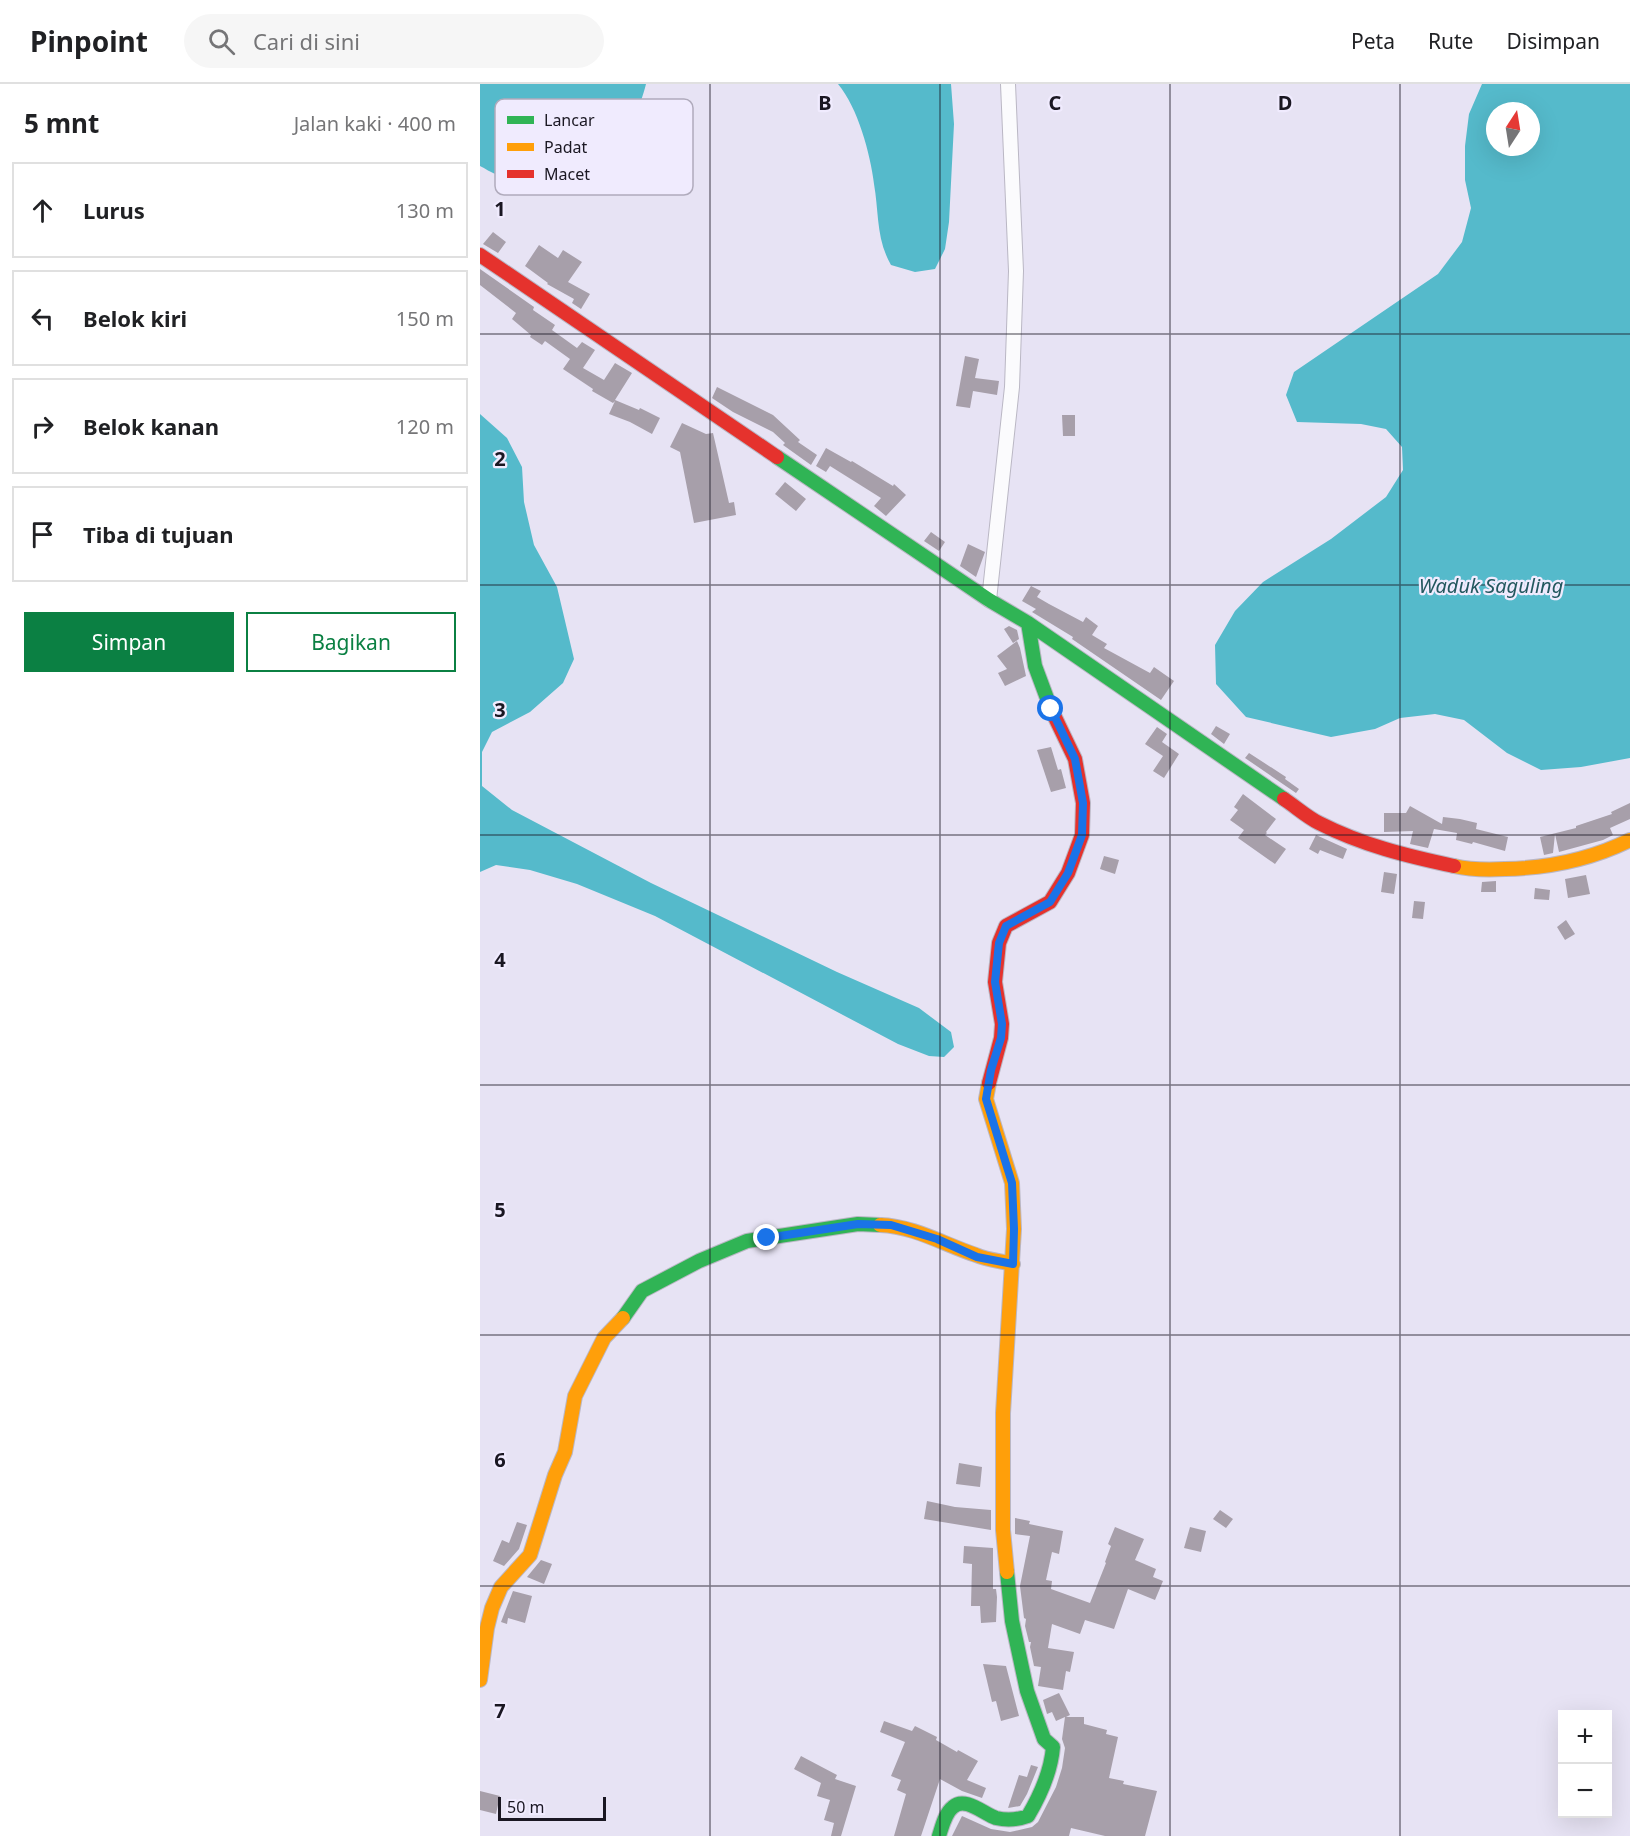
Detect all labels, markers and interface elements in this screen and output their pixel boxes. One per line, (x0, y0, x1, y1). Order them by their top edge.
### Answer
search box (184, 14, 604, 68)
text: Pinpoint (30, 22, 148, 60)
icon: search (205, 25, 238, 58)
text: Cari di sini (253, 26, 360, 56)
text: Peta (1351, 27, 1395, 55)
text: Rute (1428, 27, 1473, 55)
text: Disimpan (1506, 27, 1600, 55)
text: B (818, 89, 832, 116)
text: C (1049, 89, 1062, 116)
text: D (1278, 89, 1292, 116)
legend (495, 99, 693, 195)
north arrow (1486, 102, 1540, 156)
text: 5 mnt (24, 105, 99, 141)
text: Lancar (544, 109, 595, 131)
text: Jalan kaki · 400 m (294, 110, 456, 137)
text: Padat (544, 136, 587, 158)
text: Macet (544, 163, 590, 185)
icon: ahead (26, 194, 59, 227)
text: Lurus (83, 195, 145, 225)
text: 1 (494, 195, 506, 222)
text: 130 m (396, 197, 454, 224)
icon: left (26, 302, 59, 335)
text: Belok kiri (83, 303, 187, 333)
text: 150 m (396, 305, 454, 332)
icon: right (26, 410, 59, 443)
text: Belok kanan (83, 411, 219, 441)
text: 120 m (396, 413, 454, 440)
text: 2 (494, 445, 506, 472)
icon: arrive (26, 518, 59, 551)
text: Tiba di tujuan (83, 519, 233, 549)
water label: Waduk Saguling (1419, 572, 1564, 599)
button: Simpan (24, 612, 234, 672)
button: Bagikan (246, 612, 456, 672)
route start (1037, 695, 1063, 721)
text: 3 (494, 696, 506, 723)
text: 4 (494, 946, 506, 973)
text: 5 (494, 1196, 506, 1223)
route end (753, 1224, 779, 1250)
text: 6 (494, 1446, 506, 1473)
text: 7 (494, 1697, 506, 1724)
map controls (1558, 1710, 1612, 1818)
button: + (1558, 1710, 1612, 1764)
button: − (1558, 1764, 1612, 1818)
scale bar (498, 1794, 606, 1822)
text: 50 m (507, 1796, 544, 1818)

